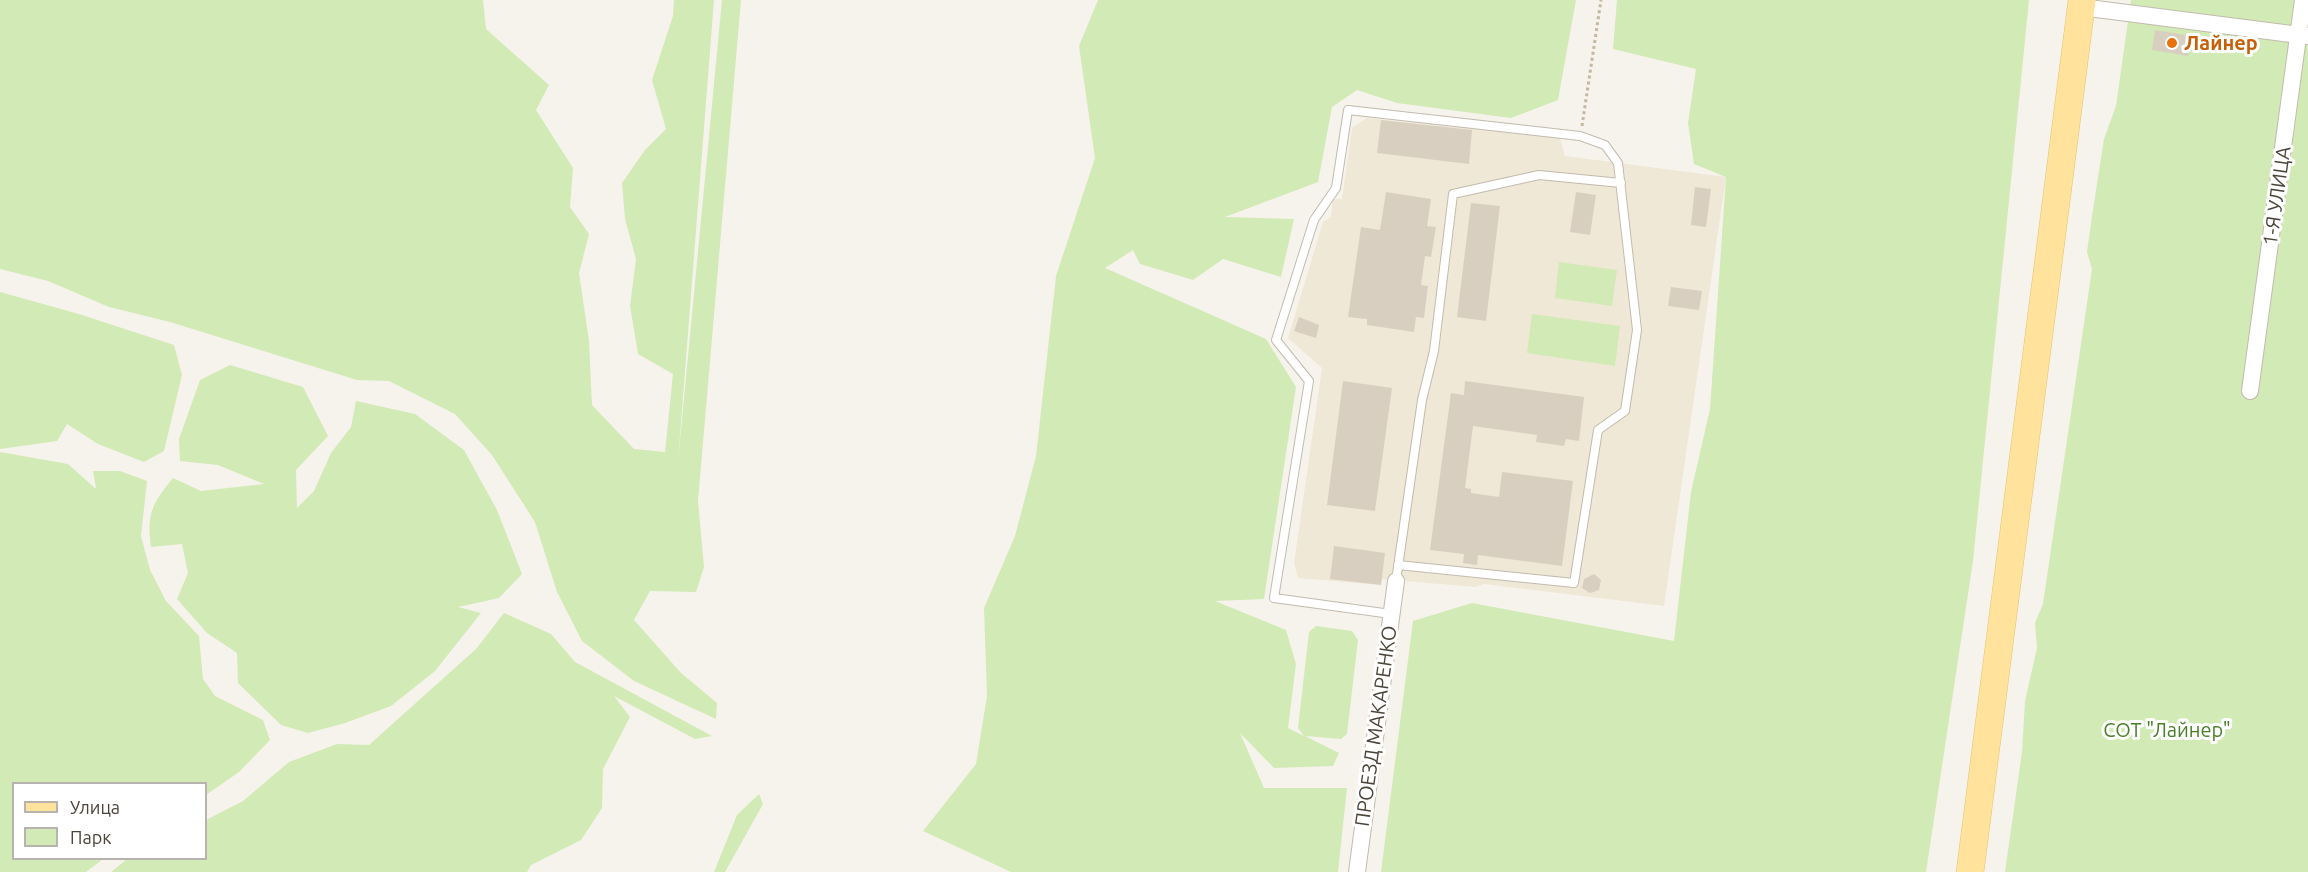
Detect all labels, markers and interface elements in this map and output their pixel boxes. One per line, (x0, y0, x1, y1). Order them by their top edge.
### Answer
place label: Лайнер (2184, 31, 2258, 55)
marker: Лайнер (2165, 36, 2179, 50)
street label: 1-Я УЛИЦА (2258, 145, 2296, 247)
street label: ПРОЕЗД МАКАРЕНКО (1350, 624, 1402, 828)
park label: СОТ "Лайнер" (2103, 718, 2231, 742)
legend (12, 782, 207, 860)
text: Улица (70, 797, 120, 817)
text: Парк (70, 827, 111, 847)

